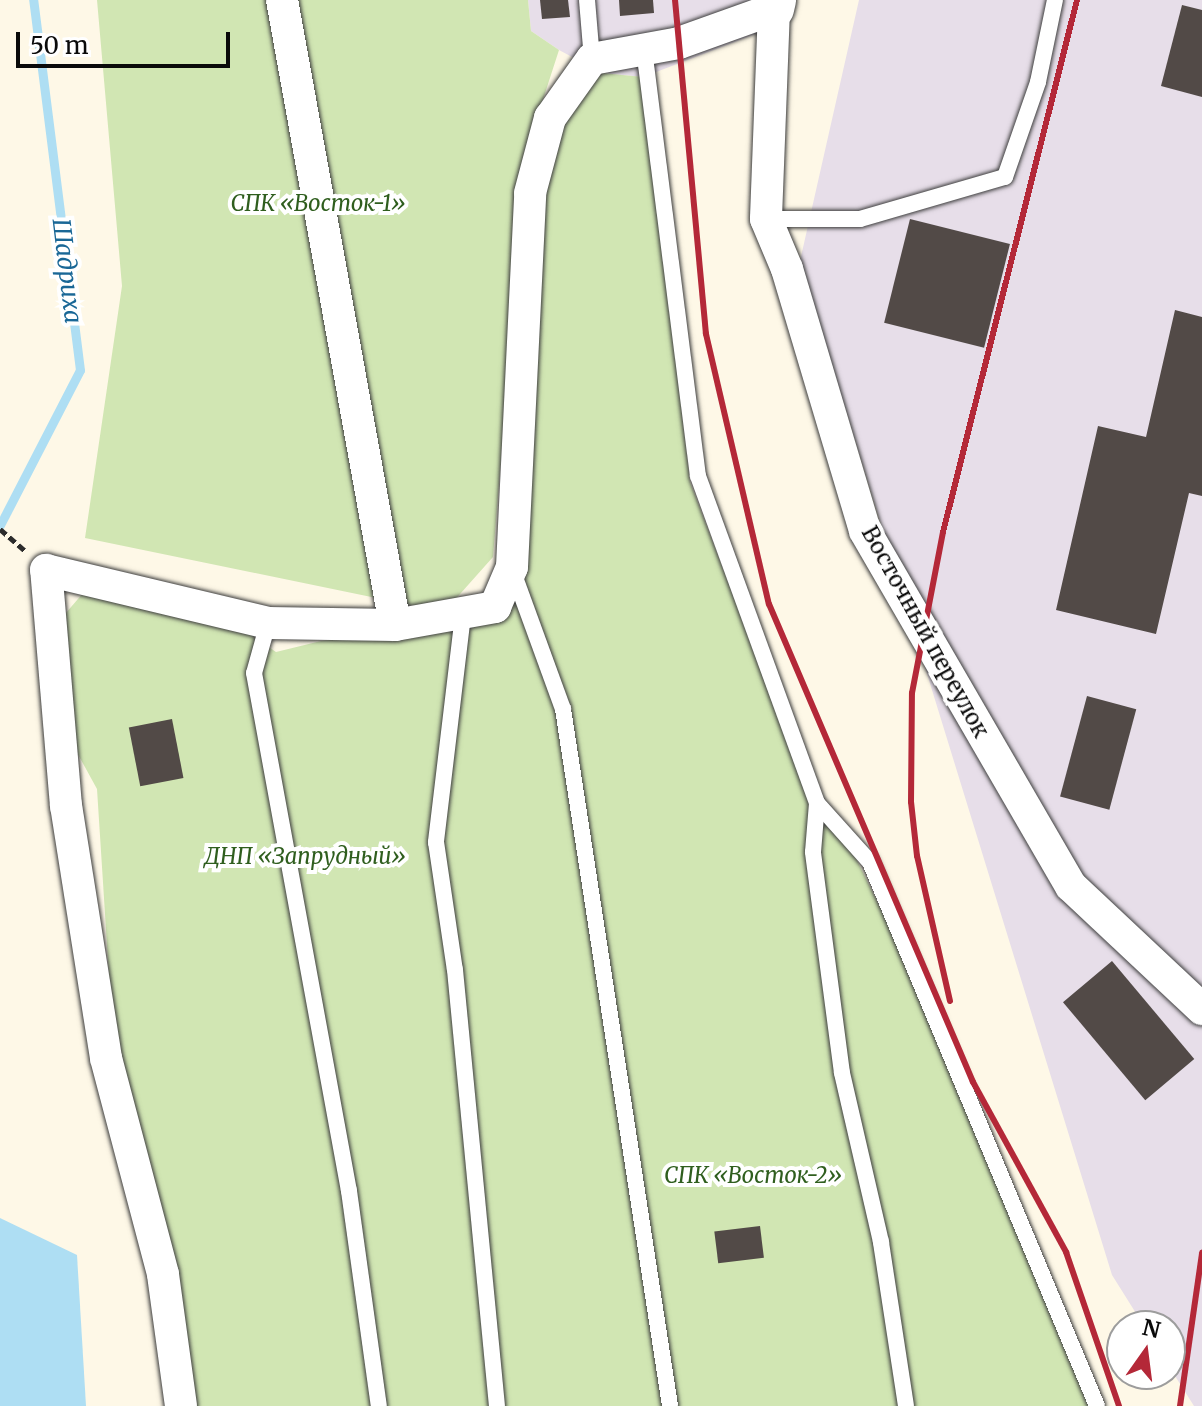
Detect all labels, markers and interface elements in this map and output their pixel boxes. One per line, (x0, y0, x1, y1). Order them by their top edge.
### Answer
scale bar (20, 16, 234, 66)
text: 50 m (30, 30, 89, 61)
park label: СПК «Восток-1» (230, 191, 406, 217)
water label: Шадриха (46, 217, 88, 325)
street label: Восточный переулок (856, 522, 994, 742)
park label: ДНП «Запрудный» (204, 844, 406, 870)
park label: СПК «Восток-2» (664, 1163, 842, 1189)
north arrow (1106, 1310, 1186, 1390)
text: N (1139, 1313, 1163, 1344)

